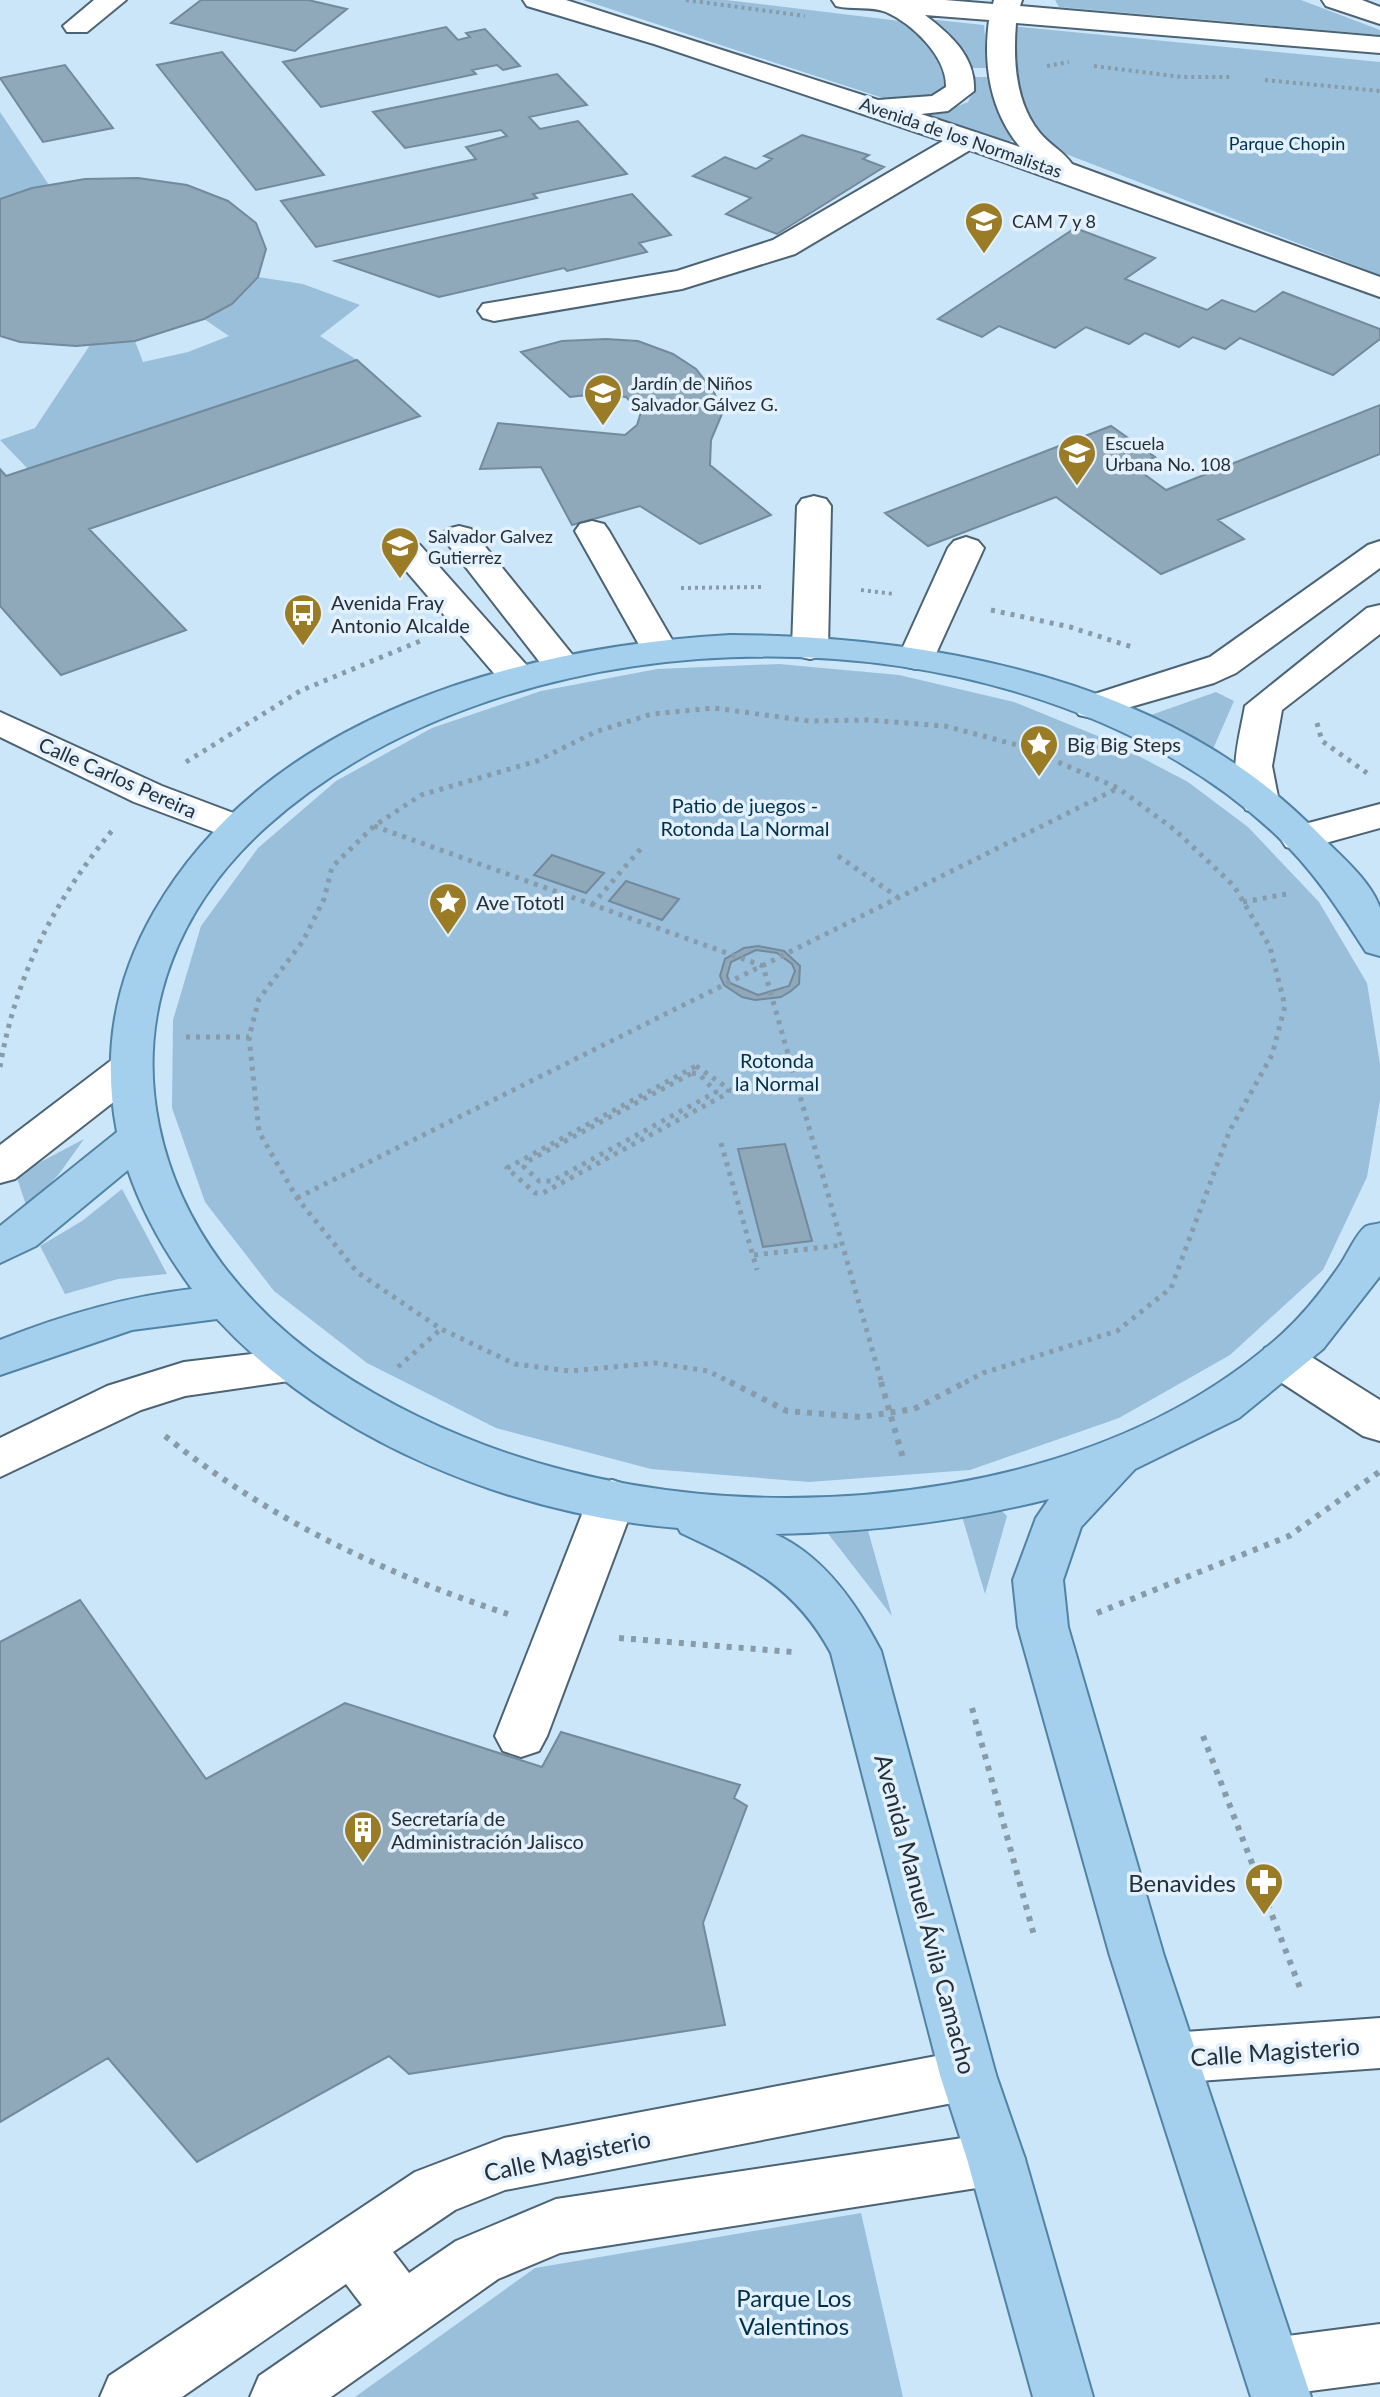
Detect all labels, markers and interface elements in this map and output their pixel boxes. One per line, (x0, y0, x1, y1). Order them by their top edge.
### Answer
street label: Avenida de los Normalistas (857, 92, 1065, 182)
park label: Parque Chopin (1229, 132, 1345, 154)
school or university icon: CAM 7 y 8 (963, 200, 1005, 255)
place label: CAM 7 y 8 (1012, 210, 1096, 232)
school or university icon: Jardín de Niños Salvador Gálvez G. (582, 372, 624, 427)
place label: Jardín de Niños Salvador Gálvez G. (631, 372, 778, 415)
school or university icon: Escuela Urbana No. 108 (1056, 432, 1098, 487)
place label: Escuela Urbana No. 108 (1105, 432, 1231, 475)
school or university icon: Salvador Galvez Gutierrez (379, 525, 421, 580)
place label: Salvador Galvez Gutierrez (428, 525, 553, 568)
place label: Avenida Fray Antonio Alcalde (331, 590, 470, 637)
bus stop icon: Avenida Fray Antonio Alcalde (282, 592, 324, 647)
place icon: Big Big Steps (1018, 723, 1060, 778)
street label: Calle Carlos Pereira (35, 731, 201, 823)
place label: Big Big Steps (1067, 732, 1181, 756)
park label: Patio de juegos - Rotonda La Normal (661, 793, 829, 840)
place icon: Ave Tototl (427, 881, 469, 936)
place label: Ave Tototl (476, 890, 565, 914)
park label: Rotonda la Normal (735, 1048, 819, 1095)
street label: Avenida Manuel Ávila Camacho (869, 1751, 983, 2077)
place label: Secretaría de Administración Jalisco (391, 1806, 584, 1853)
building icon: Secretaría de Administración Jalisco (342, 1809, 384, 1864)
pharmacy icon: Benavides (1243, 1861, 1285, 1916)
place label: Benavides (1128, 1868, 1236, 1897)
street label: Calle Magisterio (1189, 2031, 1361, 2071)
street label: Calle Magisterio (481, 2123, 653, 2187)
park label: Parque Los Valentinos (736, 2283, 852, 2340)

